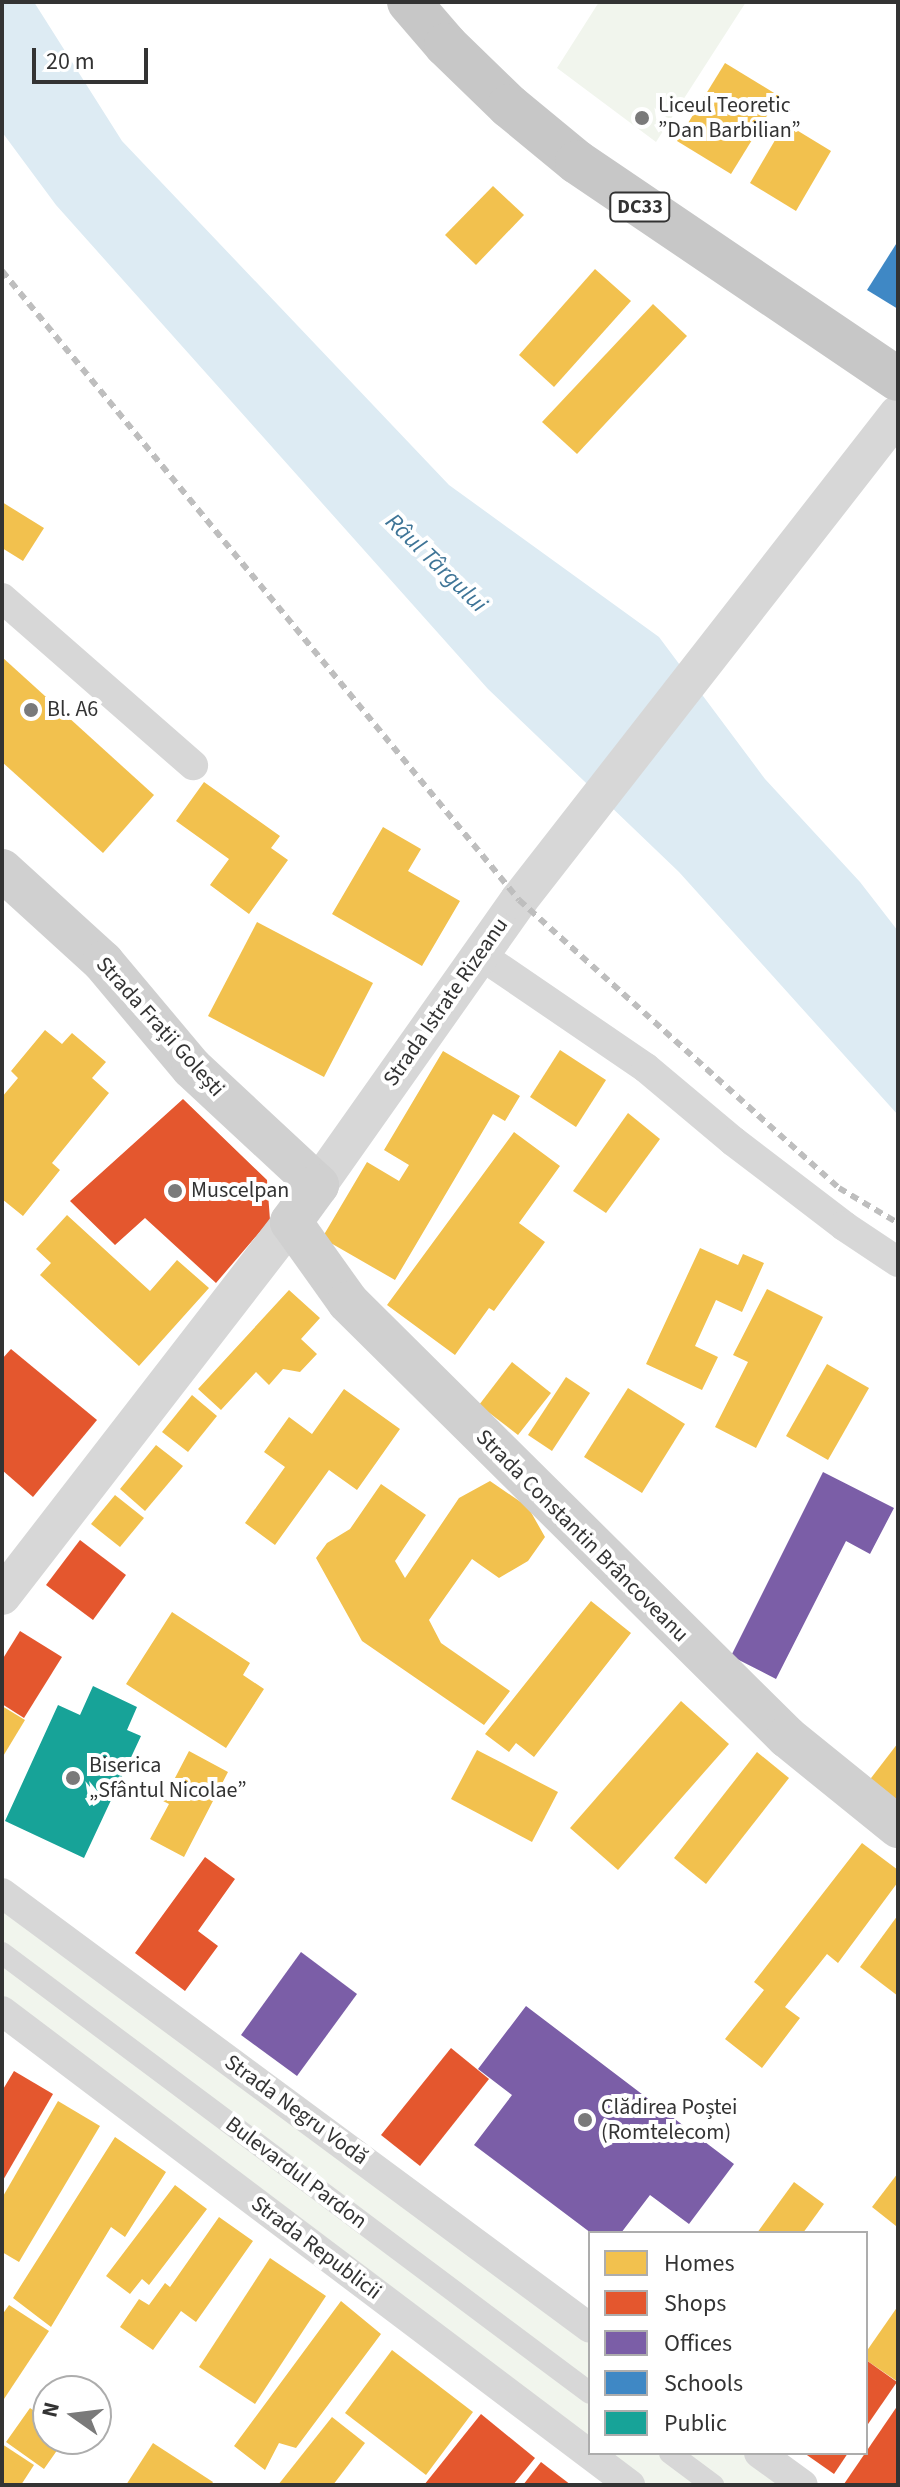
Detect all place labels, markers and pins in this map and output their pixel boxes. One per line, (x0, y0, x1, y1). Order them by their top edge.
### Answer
place label: Liceul Teoretic ”Dan Barbilian” (658, 92, 801, 144)
marker: Liceul Teoretic ”Dan Barbilian” (633, 109, 651, 127)
place label: Bl. A6 (47, 697, 98, 723)
marker: Bl. A6 (22, 701, 40, 719)
place label: Muscelpan (191, 1178, 289, 1204)
marker: Muscelpan (166, 1182, 184, 1200)
place label: Biserica „Sfântul Nicolae” (89, 1752, 247, 1804)
marker: Biserica „Sfântul Nicolae” (64, 1769, 82, 1787)
place label: Clădirea Poștei (Romtelecom) (601, 2094, 737, 2146)
marker: Clădirea Poștei (Romtelecom) (576, 2111, 594, 2129)

